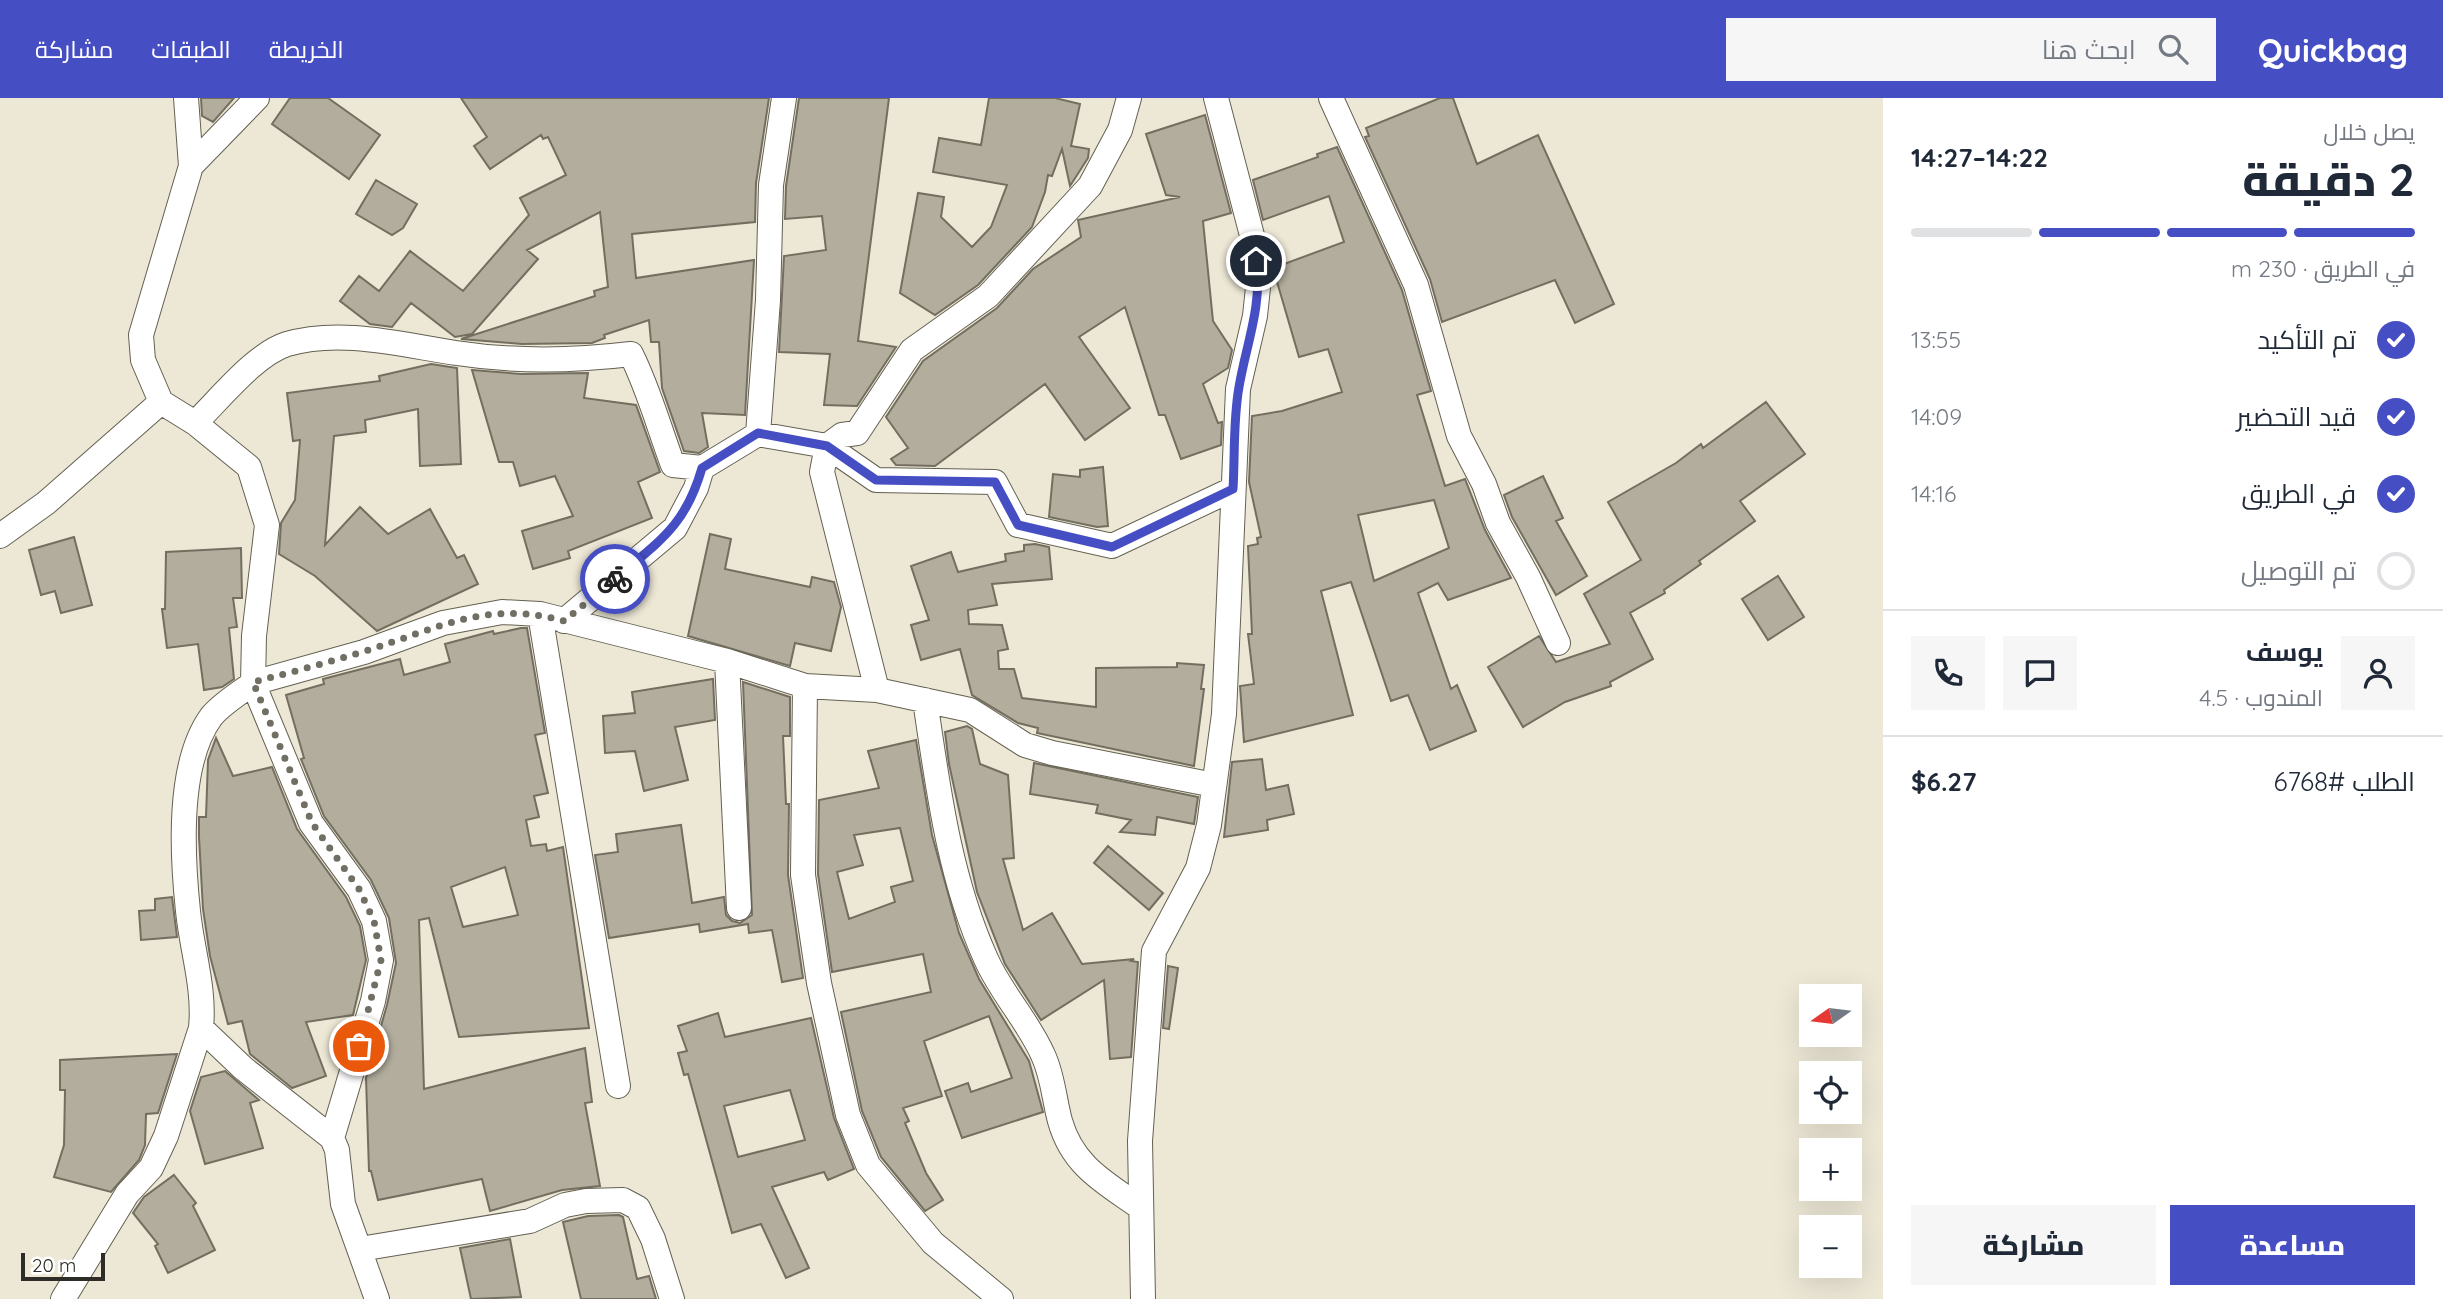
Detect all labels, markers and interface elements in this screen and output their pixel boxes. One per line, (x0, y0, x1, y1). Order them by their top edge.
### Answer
search box (1726, 18, 2216, 81)
text: Quickbag (2258, 29, 2408, 70)
icon: search (2154, 30, 2192, 68)
text: ابحث هنا (2042, 33, 2136, 66)
text: مشاركة (35, 34, 113, 64)
text: الطبقات (151, 34, 231, 64)
text: الخريطة (269, 34, 344, 64)
text: يصل خلال (2323, 117, 2415, 146)
text: 14:22–14:27 (1911, 141, 2048, 174)
text: 2 دقيقة (2242, 150, 2415, 208)
pin (1226, 231, 1286, 291)
icon: home (1237, 242, 1275, 280)
text: في الطريق · 230 m (2231, 254, 2415, 283)
icon: check (2377, 321, 2415, 359)
text: تم التأكيد (2258, 323, 2356, 356)
text: 13:55 (1911, 325, 1961, 354)
icon: check (2377, 398, 2415, 436)
text: قيد التحضير (2236, 400, 2356, 433)
text: 14:09 (1911, 402, 1962, 431)
icon: check (2377, 475, 2415, 513)
text: في الطريق (2242, 477, 2356, 510)
text: 14:16 (1911, 479, 1956, 508)
courier (580, 544, 650, 614)
text: تم التوصيل (2241, 554, 2356, 587)
icon: bike (596, 560, 634, 598)
text: يوسف (2246, 635, 2323, 668)
button: phone (1911, 636, 1985, 710)
button: chat (2003, 636, 2077, 710)
button: person (2341, 636, 2415, 710)
text: المندوب · 4.5 (2199, 683, 2323, 712)
text: $6.27 (1911, 765, 1976, 798)
text: الطلب #6768 (2273, 765, 2415, 798)
north arrow (1799, 984, 1862, 1046)
map controls (1799, 984, 1862, 1278)
pin (329, 1016, 389, 1076)
icon: bag (340, 1027, 378, 1065)
button: locate (1799, 1061, 1862, 1124)
button: + (1799, 1138, 1862, 1201)
button: مشاركة (1911, 1205, 2156, 1285)
button: مساعدة (2170, 1205, 2415, 1285)
button: − (1799, 1215, 1862, 1278)
scale bar (21, 1250, 105, 1282)
text: 20 m (32, 1253, 76, 1277)

